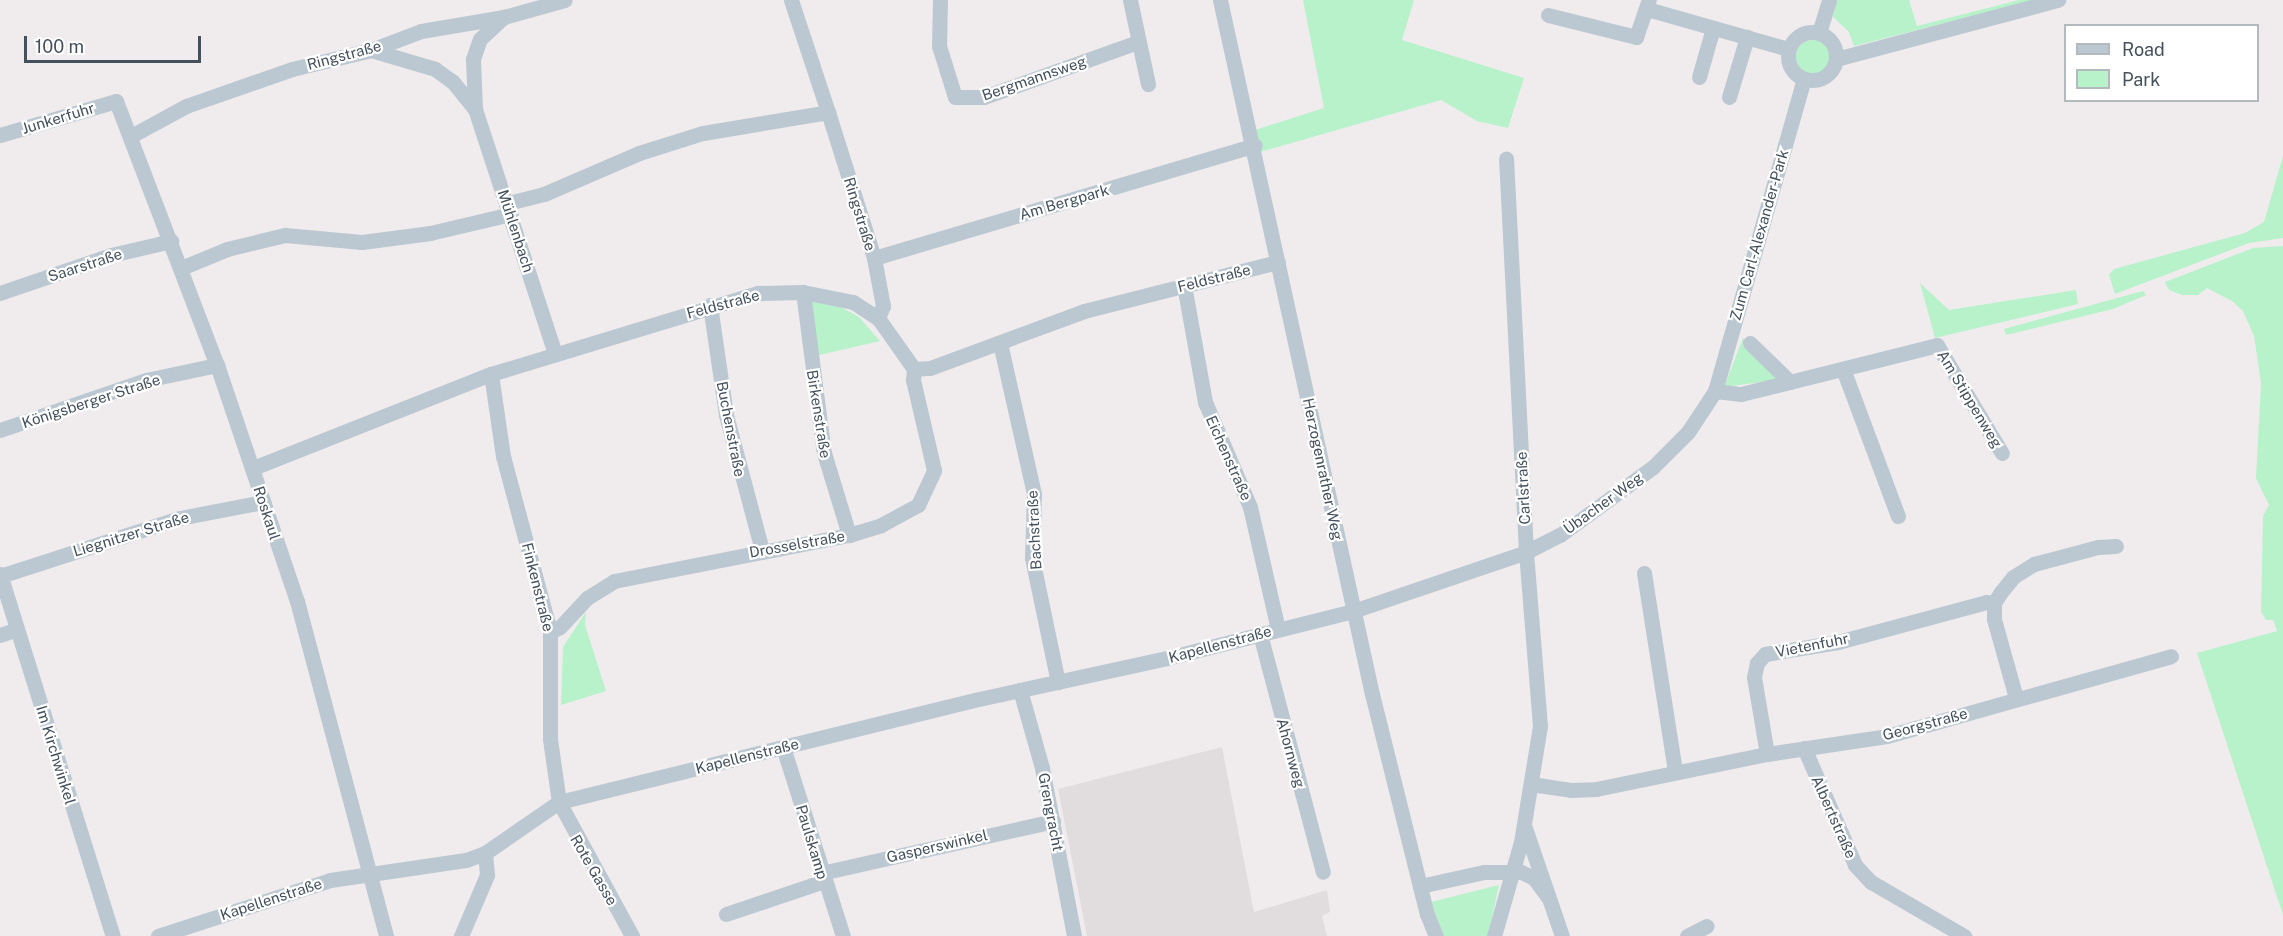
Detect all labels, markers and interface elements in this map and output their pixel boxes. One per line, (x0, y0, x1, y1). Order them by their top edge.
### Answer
scale bar (27, 24, 204, 62)
legend (2064, 24, 2259, 102)
text: 100 m (35, 36, 84, 57)
street label: Ringstraße (305, 36, 383, 74)
text: Road (2122, 39, 2165, 60)
street label: Bergmannsweg (980, 52, 1088, 104)
text: Park (2122, 69, 2160, 90)
street label: Junkerfuhr (19, 98, 97, 138)
street label: Zum Carl-Alexander-Park (1726, 147, 1792, 323)
street label: Ringstraße (840, 175, 880, 253)
street label: Am Bergpark (1017, 181, 1111, 223)
street label: Mühlenbach (494, 187, 538, 275)
street label: Saarstraße (46, 245, 124, 285)
street label: Feldstraße (1176, 260, 1252, 296)
street label: Feldstraße (685, 286, 761, 322)
street label: Am Stippenweg (1934, 347, 2006, 451)
street label: Birkenstraße (803, 368, 835, 460)
street label: Königsberger Straße (20, 370, 162, 432)
street label: Buchenstraße (713, 380, 749, 478)
street label: Herzogenrather Weg (1299, 396, 1347, 542)
street label: Eichenstraße (1202, 413, 1256, 503)
street label: Carlstraße (1512, 451, 1534, 525)
street label: Übacher Weg (1560, 468, 1646, 538)
street label: Roskaul (250, 484, 284, 542)
street label: Bachstraße (1023, 490, 1045, 570)
street label: Liegnitzer Straße (71, 508, 191, 560)
street label: Drosselstraße (748, 527, 846, 561)
street label: Finkenstraße (518, 541, 558, 633)
street label: Kapellenstraße (1167, 622, 1273, 666)
street label: Vietenfuhr (1774, 629, 1850, 661)
street label: Im Kirchwinkel (32, 703, 80, 807)
street label: Georgstraße (1881, 704, 1969, 744)
street label: Ahornweg (1273, 716, 1309, 790)
street label: Kapellenstraße (693, 734, 801, 778)
street label: Grengracht (1035, 771, 1067, 853)
street label: Albertstraße (1808, 773, 1860, 861)
street label: Paulskamp (792, 803, 832, 881)
street label: Gasperswinkel (885, 826, 989, 866)
street label: Rote Gasse (567, 831, 621, 909)
street label: Kapellenstraße (218, 874, 324, 924)

